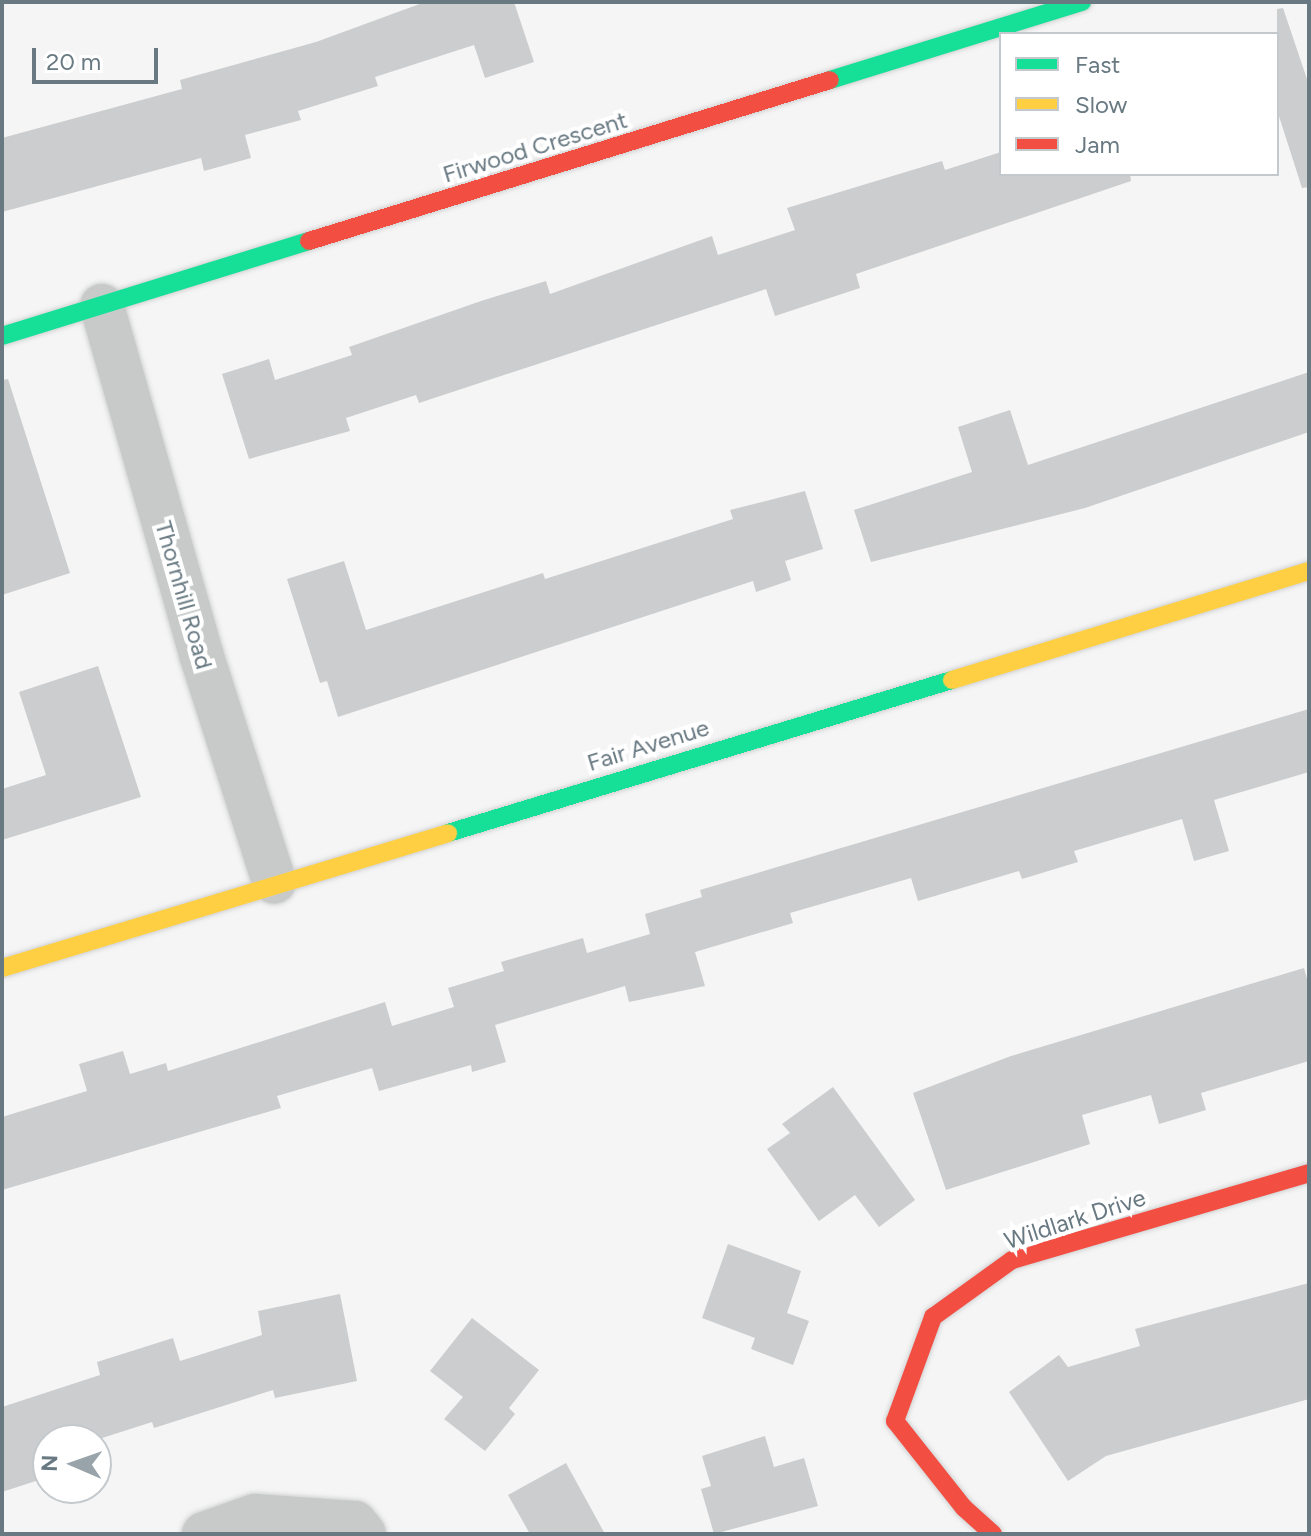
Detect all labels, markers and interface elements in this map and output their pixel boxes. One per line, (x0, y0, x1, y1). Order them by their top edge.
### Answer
scale bar (36, 32, 162, 82)
legend (999, 32, 1279, 176)
text: 20 m (46, 47, 101, 76)
text: Fast (1075, 50, 1120, 79)
text: Slow (1075, 90, 1127, 119)
street label: Firwood Crescent (439, 105, 631, 189)
text: Jam (1075, 130, 1120, 159)
street label: Thornhill Road (149, 518, 219, 672)
street label: Fair Avenue (584, 713, 712, 777)
street label: Wildlark Drive (1001, 1183, 1149, 1255)
north arrow (32, 1424, 112, 1504)
text: N (36, 1454, 63, 1472)

